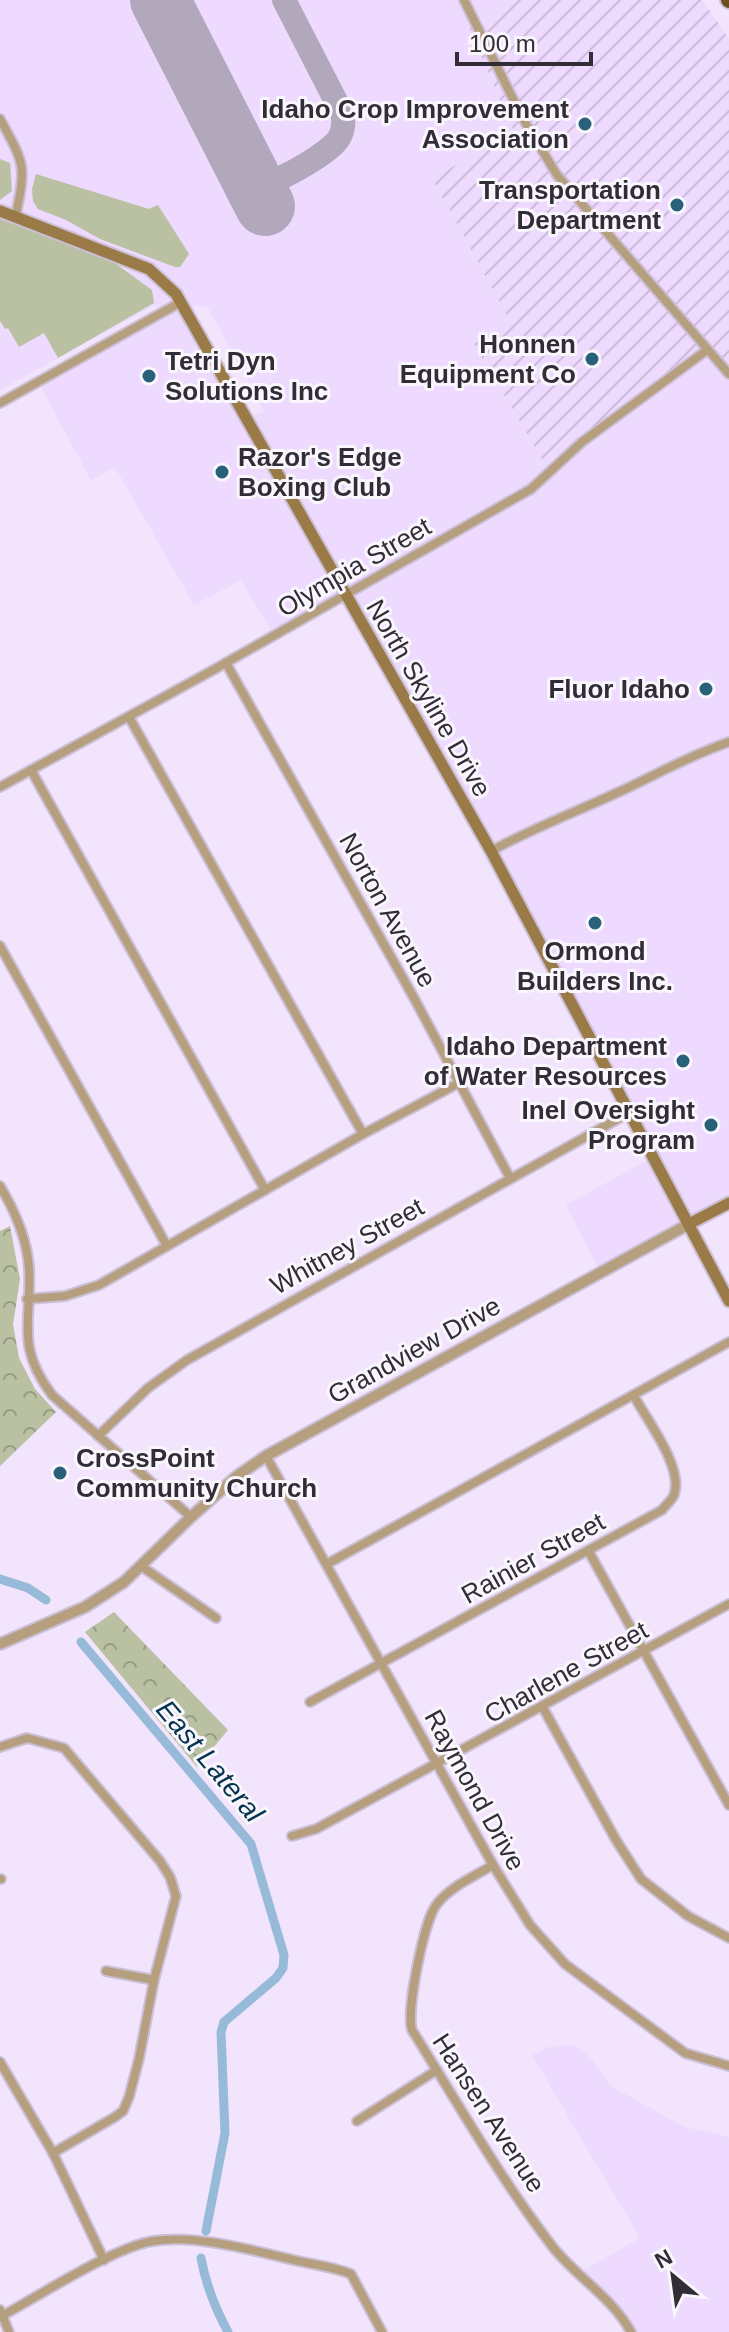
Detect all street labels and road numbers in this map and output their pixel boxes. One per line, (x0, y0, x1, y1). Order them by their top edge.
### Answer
street label: Olympia Street (272, 511, 437, 623)
street label: North Skyline Drive (360, 594, 498, 802)
street label: Norton Avenue (333, 828, 443, 992)
street label: Whitney Street (265, 1191, 430, 1300)
street label: Grandview Drive (323, 1290, 505, 1410)
street label: Rainier Street (456, 1506, 610, 1610)
street label: Charlene Street (479, 1614, 654, 1729)
street label: Raymond Drive (418, 1704, 532, 1876)
street label: Hansen Avenue (427, 2028, 551, 2198)

